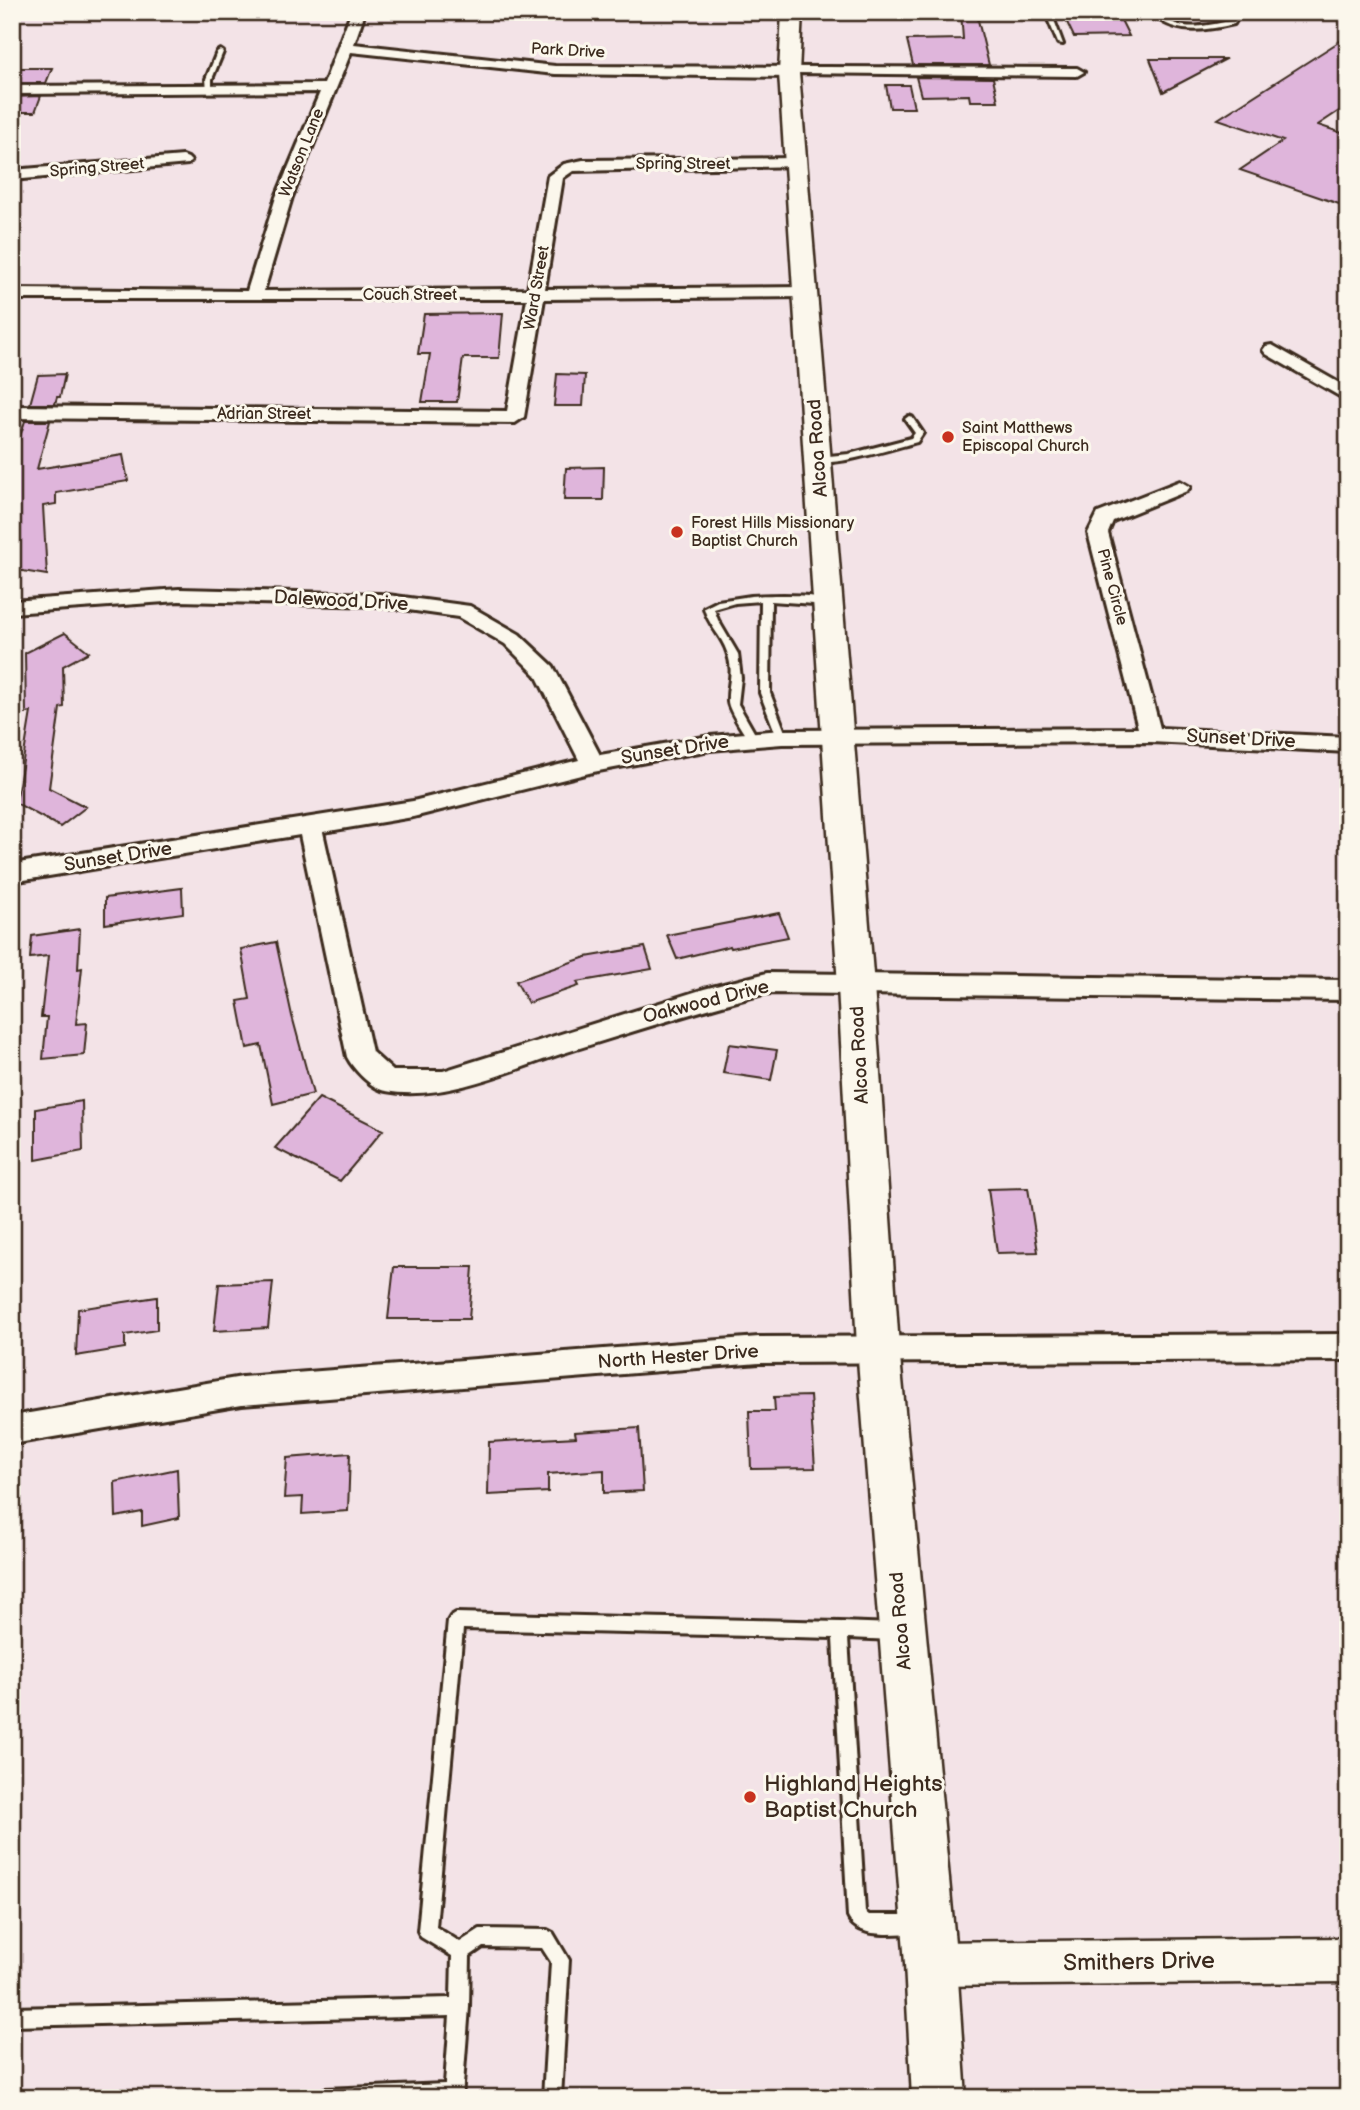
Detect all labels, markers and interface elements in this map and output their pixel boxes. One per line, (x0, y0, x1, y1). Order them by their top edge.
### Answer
street label: Park Drive (531, 40, 606, 62)
street label: Watson Lane (276, 105, 329, 200)
street label: Spring Street (49, 154, 145, 182)
street label: Spring Street (636, 155, 730, 174)
street label: Ward Street (520, 244, 554, 332)
street label: Couch Street (363, 286, 457, 305)
street label: Alcoa Road (803, 398, 833, 498)
street label: Adrian Street (217, 405, 311, 424)
place label: Saint Matthews Episcopal Church (962, 419, 1089, 456)
marker: Saint Matthews Episcopal Church (940, 429, 956, 445)
place label: Forest Hills Missionary Baptist Church (691, 514, 855, 551)
marker: Forest Hills Missionary Baptist Church (669, 524, 685, 540)
street label: Pine Circle (1093, 547, 1131, 628)
street label: Dalewood Drive (273, 586, 409, 616)
street label: Sunset Drive (1186, 725, 1296, 753)
street label: Sunset Drive (619, 730, 731, 770)
street label: Sunset Drive (62, 837, 174, 877)
street label: Oakwood Drive (641, 975, 771, 1029)
street label: Alcoa Road (846, 1005, 874, 1105)
street label: North Hester Drive (597, 1340, 759, 1374)
street label: Alcoa Road (885, 1571, 917, 1671)
place label: Highland Heights Baptist Church (764, 1770, 943, 1824)
marker: Highland Heights Baptist Church (742, 1789, 758, 1805)
street label: Smithers Drive (1063, 1947, 1215, 1977)

